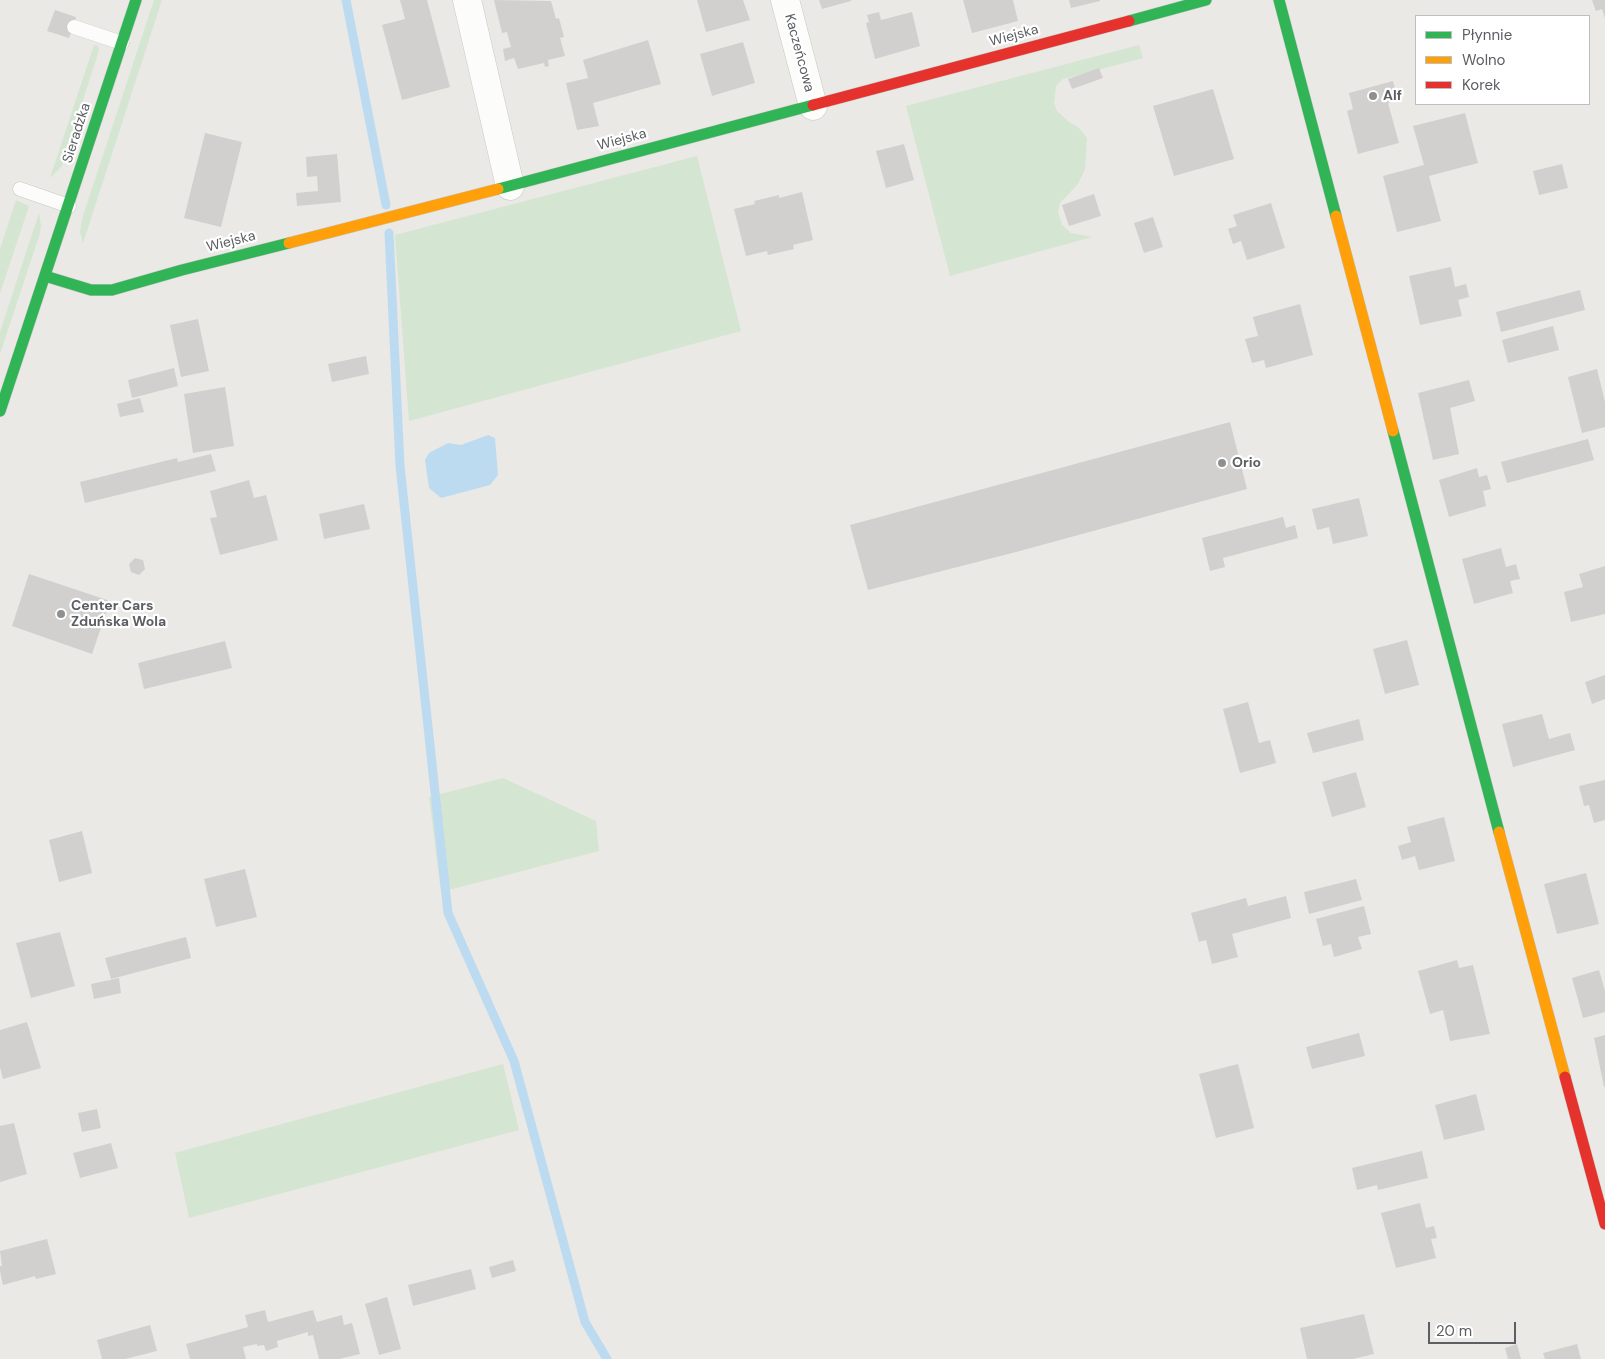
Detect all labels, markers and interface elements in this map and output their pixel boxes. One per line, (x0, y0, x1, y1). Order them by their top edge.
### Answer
street label: Kaczeńcowa (781, 12, 817, 94)
legend (1415, 15, 1590, 105)
street label: Wiejska (988, 21, 1040, 51)
text: Płynnie (1462, 25, 1512, 45)
text: Wolno (1462, 50, 1506, 70)
text: Korek (1462, 75, 1501, 95)
place label: Alf (1383, 88, 1402, 104)
marker: Alf (1367, 90, 1379, 102)
street label: Sieradzka (59, 101, 95, 165)
street label: Wiejska (596, 125, 648, 155)
street label: Wiejska (205, 228, 257, 256)
place label: Orio (1232, 455, 1261, 471)
marker: Orio (1216, 457, 1228, 469)
place label: Center Cars Zduńska Wola (71, 598, 166, 630)
marker: Center Cars Zduńska Wola (55, 608, 67, 620)
scale bar (1430, 1312, 1518, 1344)
text: 20 m (1436, 1321, 1472, 1341)

